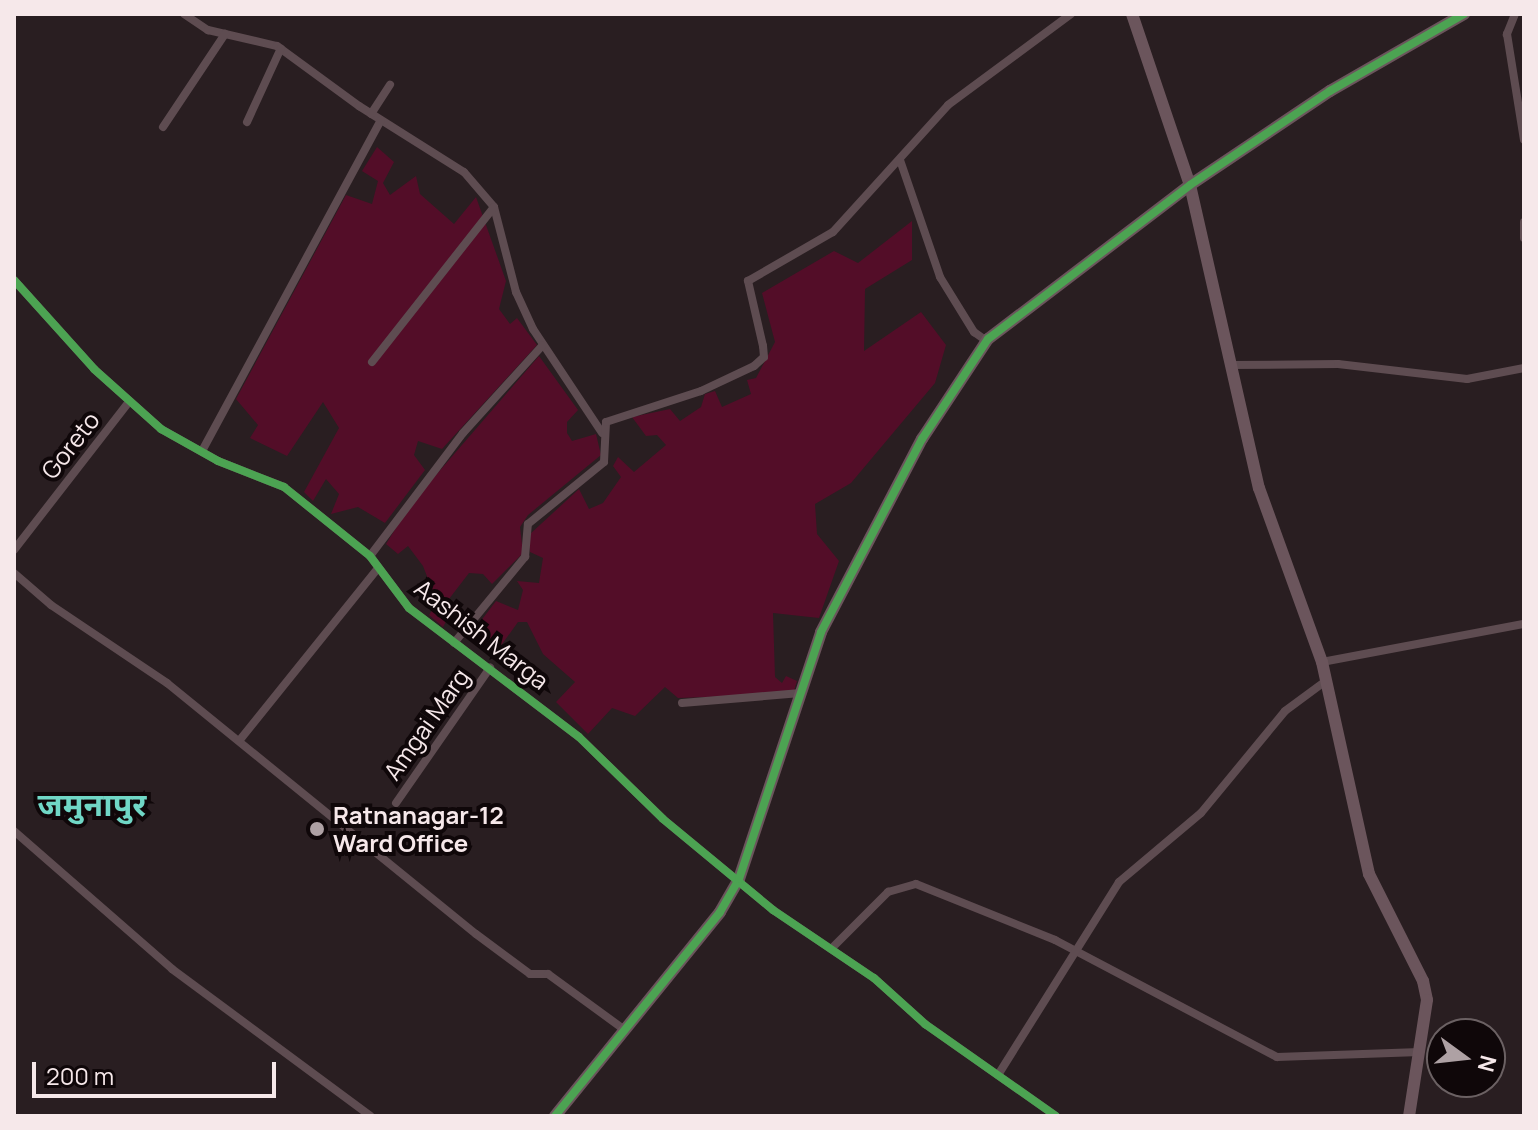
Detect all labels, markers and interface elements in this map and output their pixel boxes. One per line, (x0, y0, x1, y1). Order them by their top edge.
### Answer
street label: Goreto (35, 406, 105, 484)
street label: Aashish Marga (409, 573, 555, 695)
street label: Amgai Marg (377, 663, 475, 785)
district label: जमुनापुर (38, 785, 146, 823)
place label: Ratnanagar-12 Ward Office (333, 801, 504, 857)
marker: Ratnanagar-12 Ward Office (308, 820, 326, 838)
north arrow (1426, 1018, 1506, 1098)
scale bar (36, 1046, 280, 1096)
text: N (1471, 1052, 1504, 1075)
text: 200 m (46, 1059, 114, 1092)

